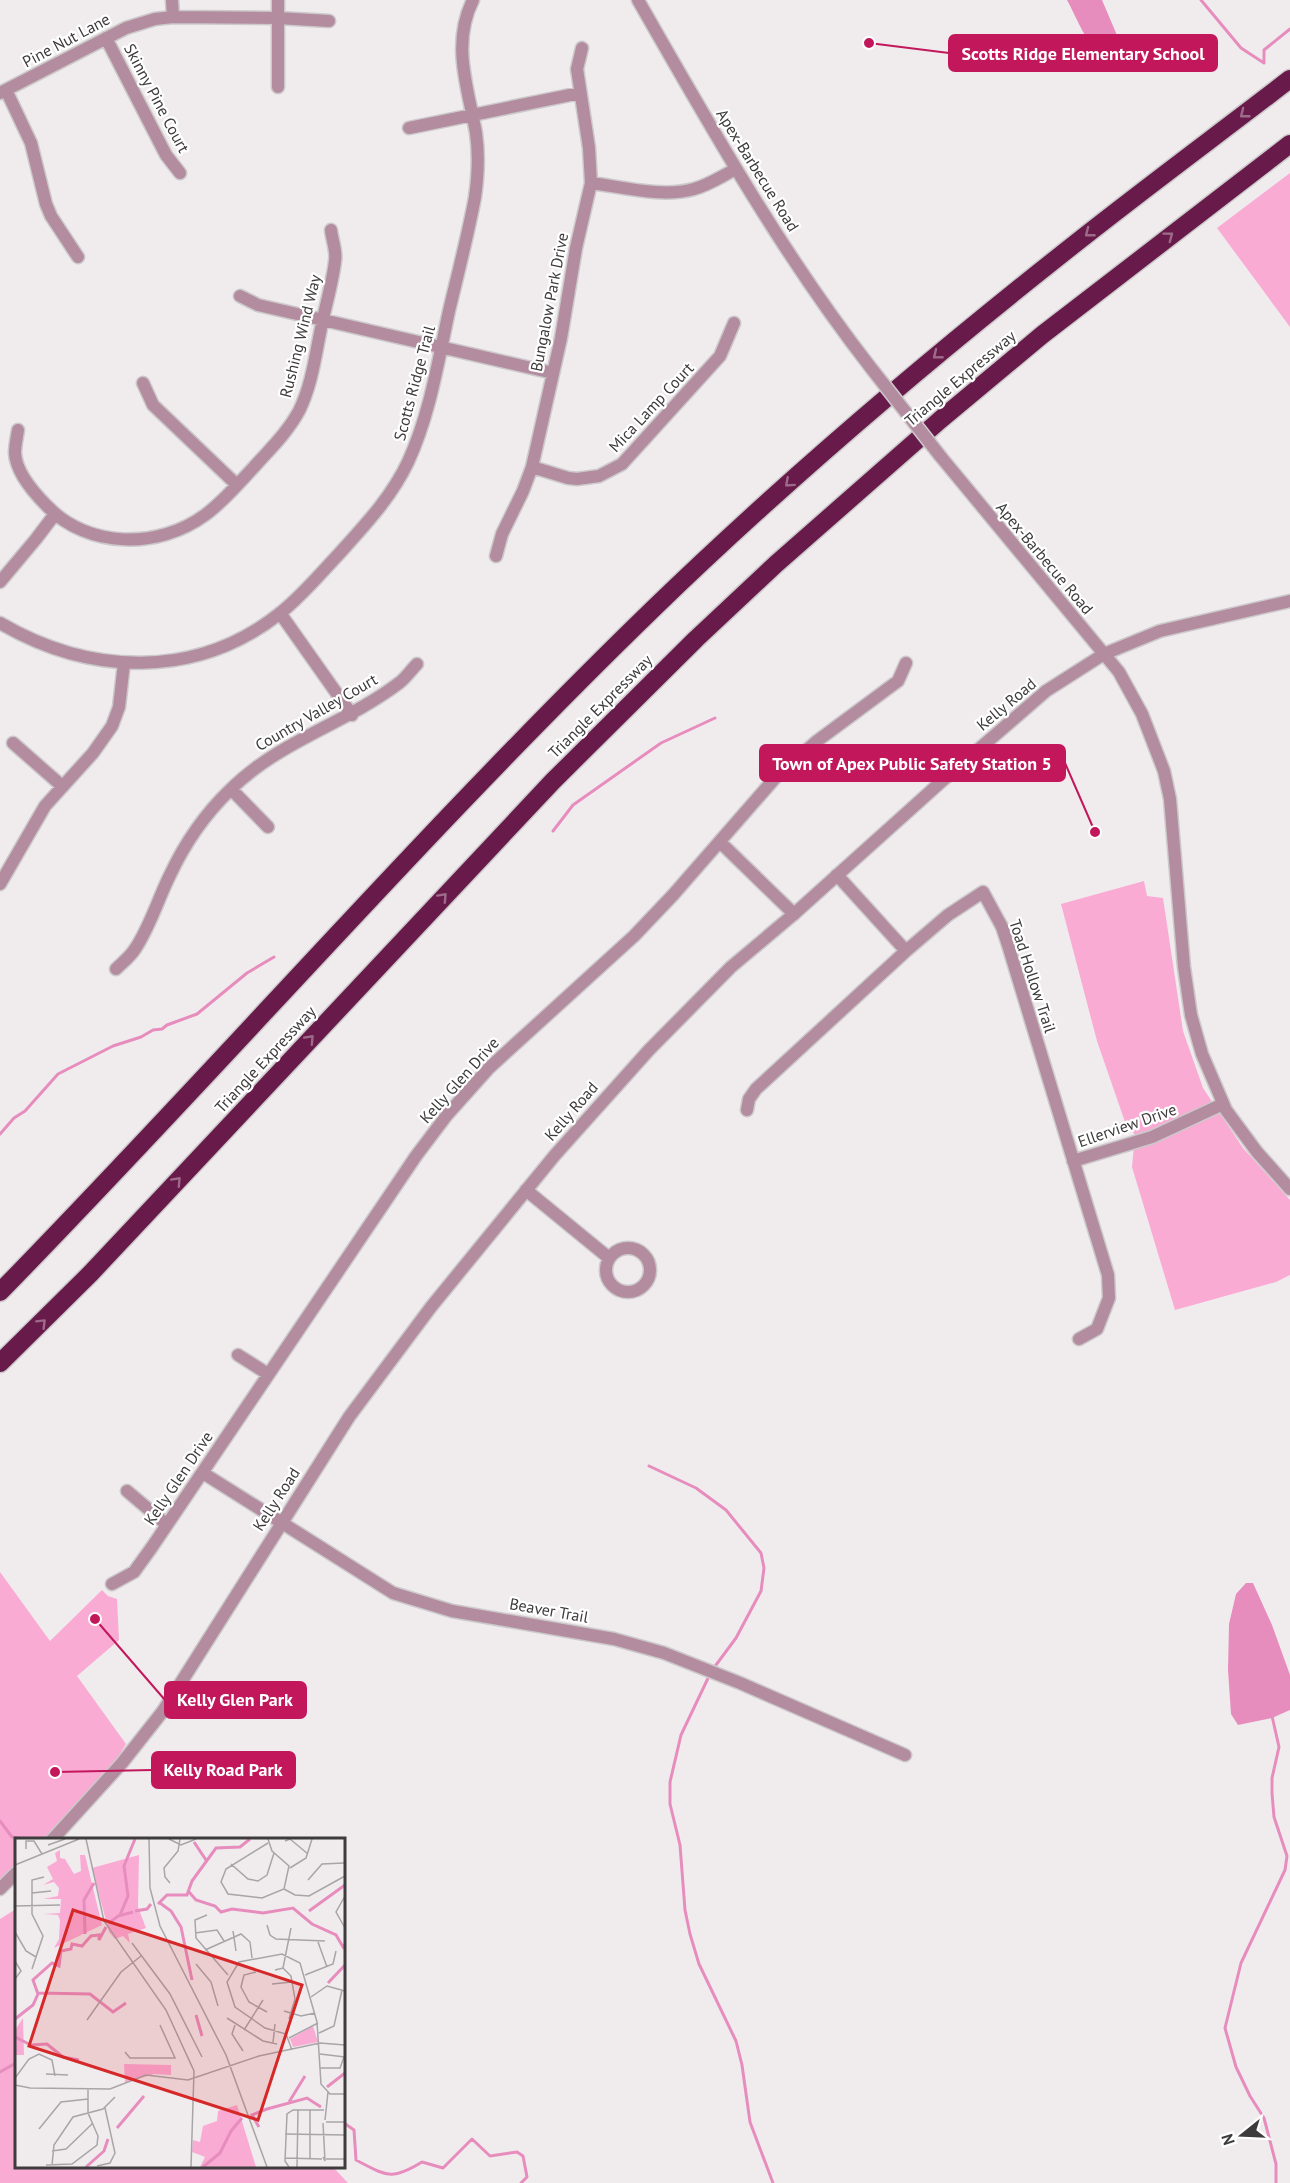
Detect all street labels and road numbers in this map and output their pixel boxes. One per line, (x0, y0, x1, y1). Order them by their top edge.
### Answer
street label: Pine Nut Lane (19, 9, 113, 71)
street label: Skinny Pine Court (120, 40, 194, 156)
street label: Apex-Barbecue Road (712, 105, 804, 235)
street label: Bungalow Park Drive (526, 231, 572, 373)
street label: Rushing Wind Way (275, 272, 325, 400)
street label: Scotts Ridge Trail (389, 323, 439, 443)
street label: Triangle Expressway (900, 325, 1020, 430)
street label: Mica Lamp Court (604, 358, 698, 456)
street label: Apex-Barbecue Road (992, 498, 1098, 618)
street label: Triangle Expressway (544, 649, 657, 762)
street label: Country Valley Court (251, 669, 381, 755)
street label: Kelly Road (972, 673, 1040, 735)
street label: Toad Hollow Trail (1005, 917, 1061, 1036)
street label: Triangle Expressway (210, 1001, 320, 1117)
street label: Kelly Glen Drive (415, 1033, 503, 1127)
street label: Kelly Road (540, 1077, 602, 1145)
street label: Ellerview Drive (1075, 1099, 1179, 1151)
street label: Kelly Glen Drive (139, 1427, 217, 1529)
street label: Kelly Road (248, 1464, 304, 1534)
street label: Beaver Trail (508, 1593, 590, 1627)

